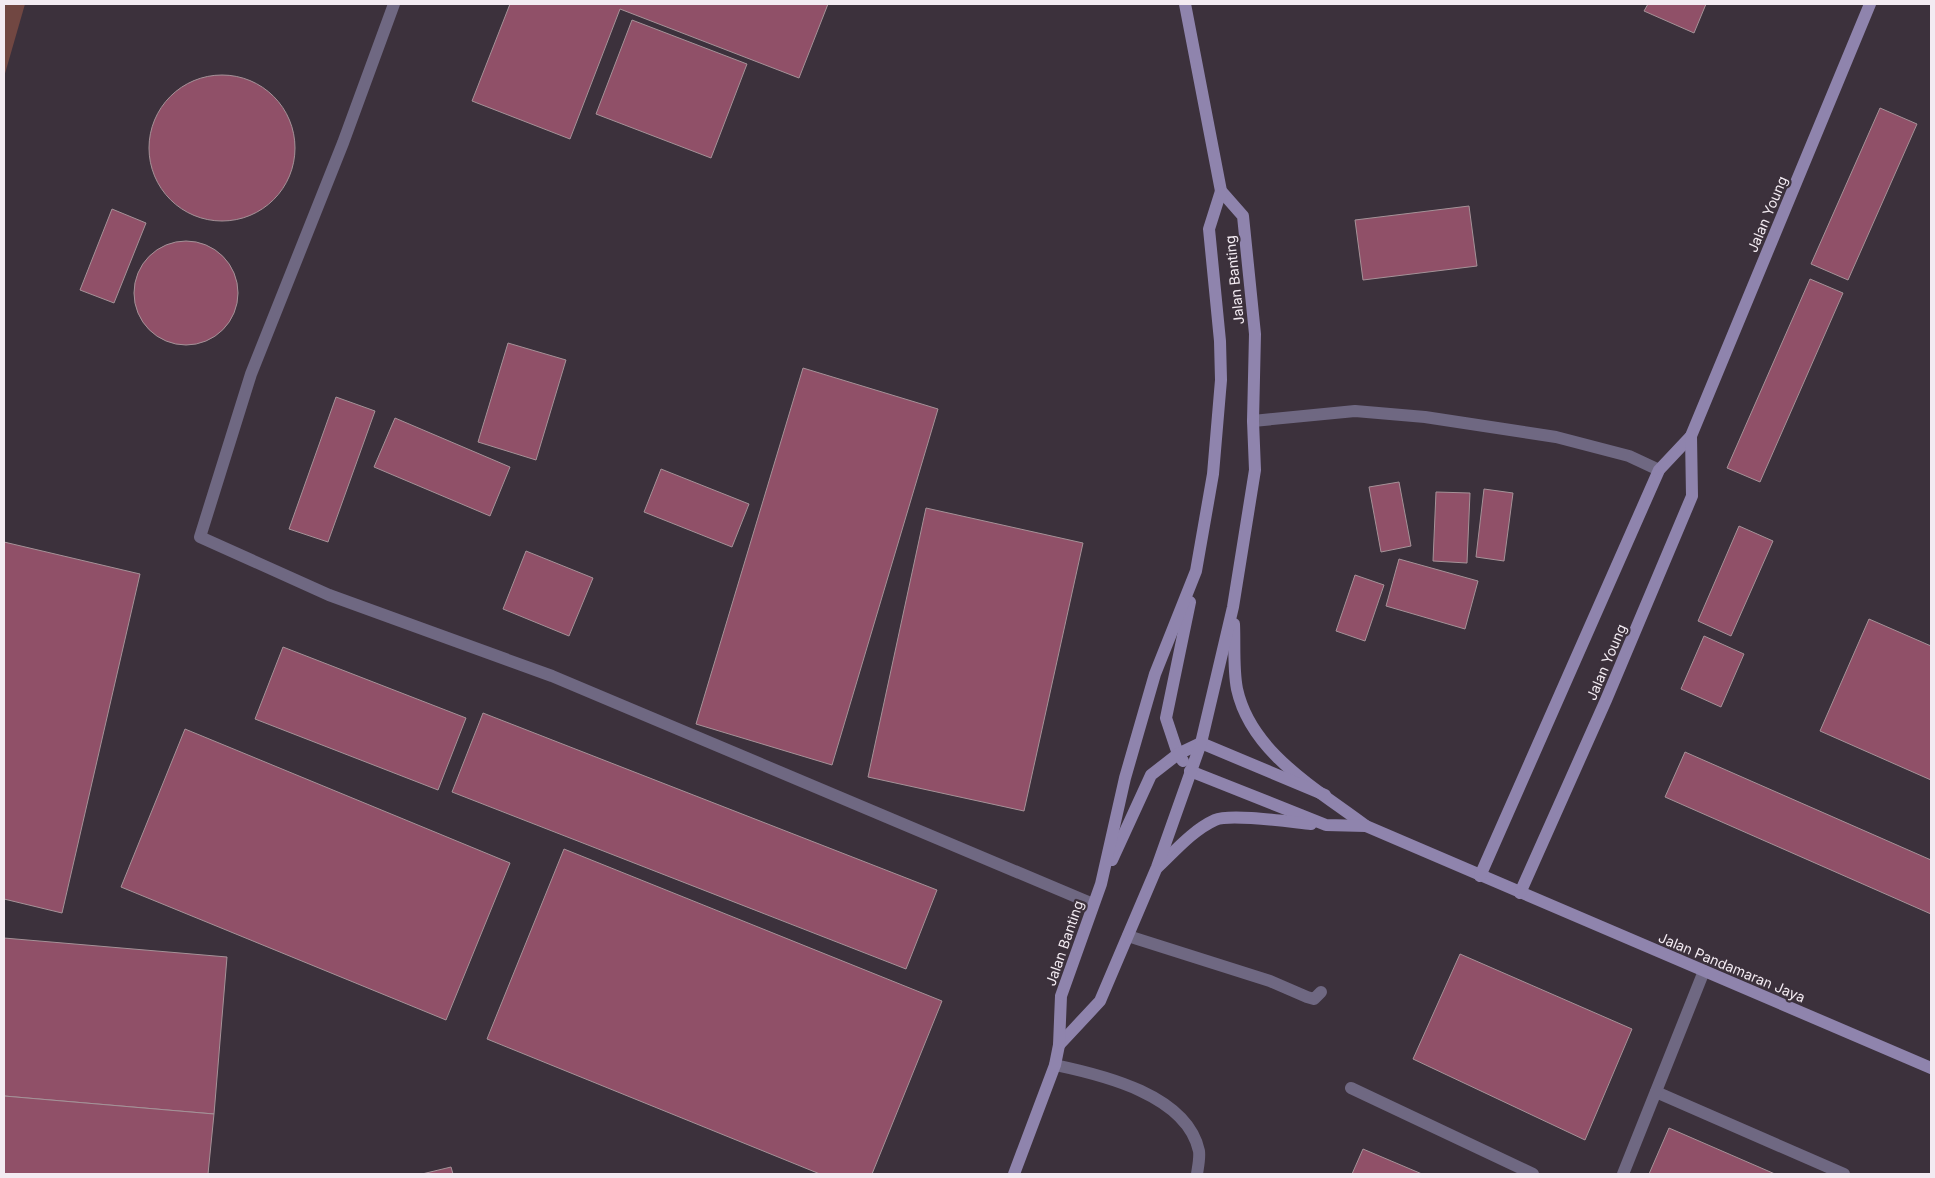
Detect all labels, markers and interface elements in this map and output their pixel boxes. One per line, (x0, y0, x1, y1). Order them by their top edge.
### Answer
street label: Jalan Young (1743, 173, 1791, 255)
street label: Jalan Banting (1221, 235, 1247, 325)
street label: Jalan Young (1582, 621, 1630, 703)
street label: Jalan Banting (1041, 898, 1087, 988)
street label: Jalan Pandamaran Jaya (1656, 928, 1808, 1006)

